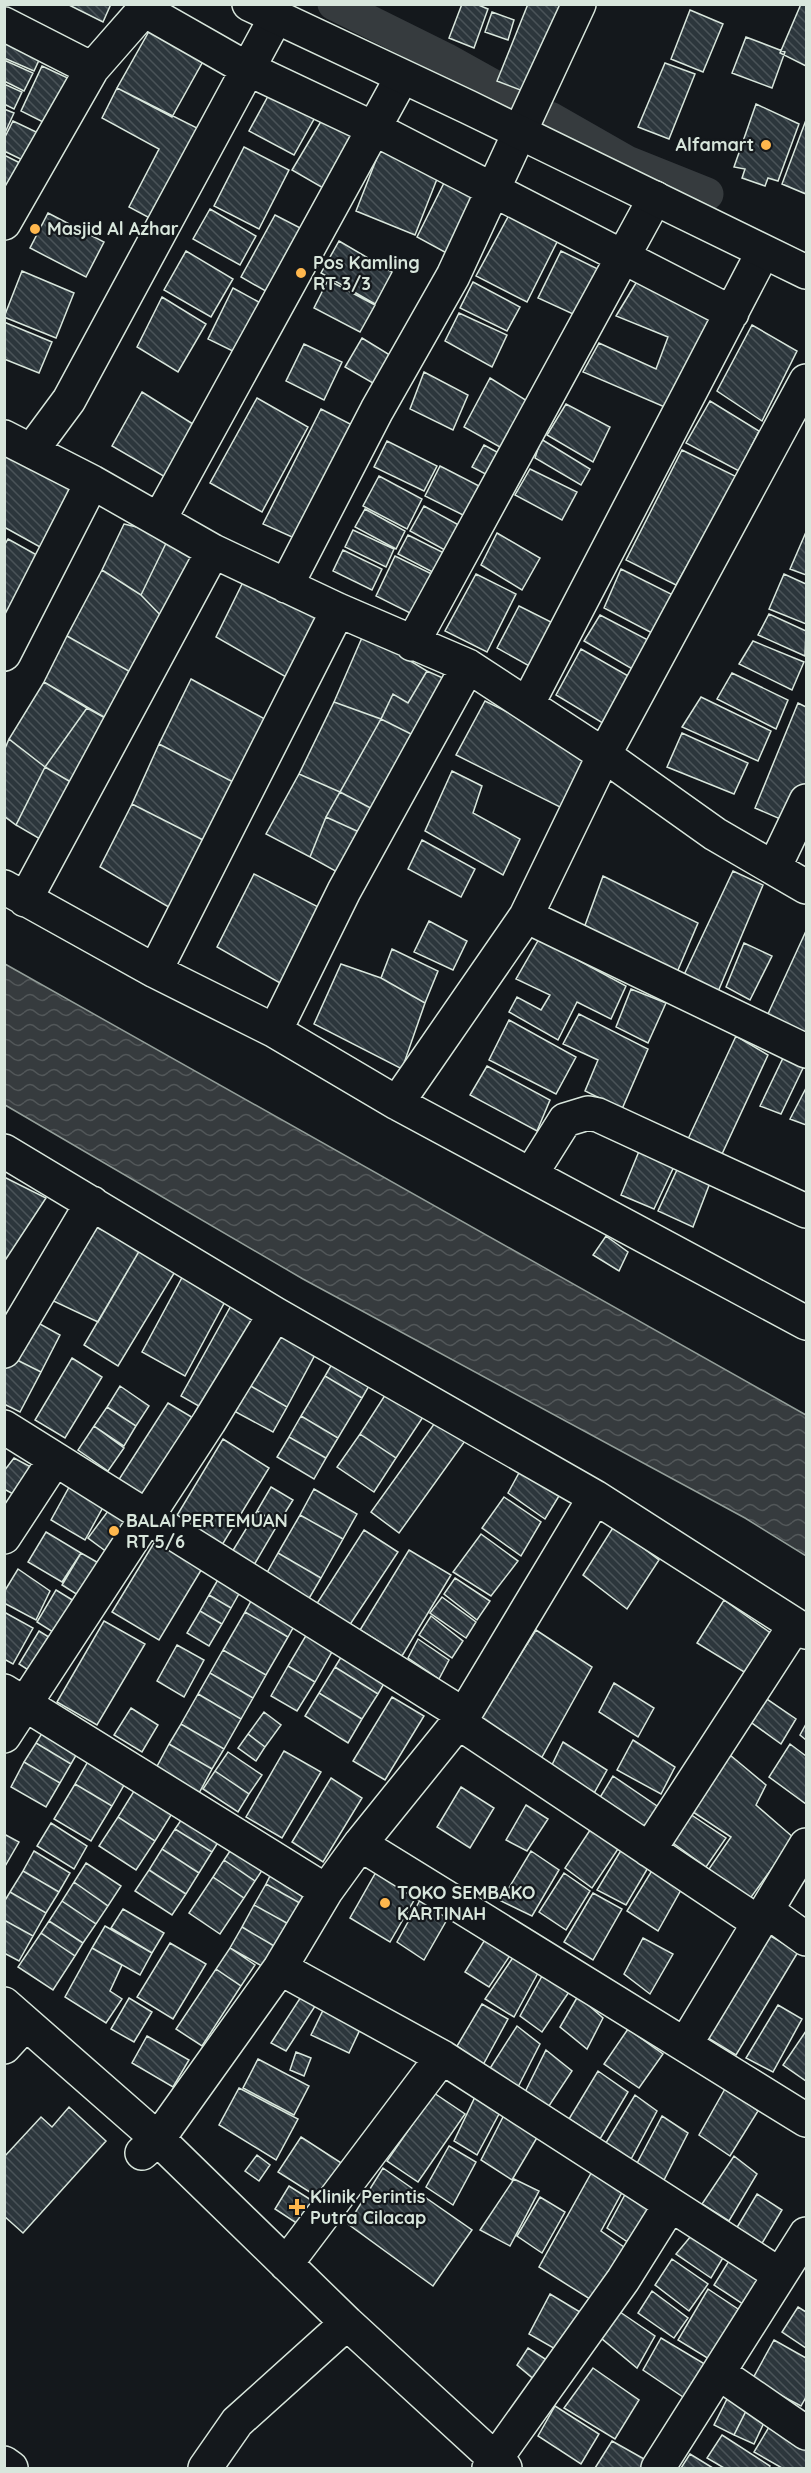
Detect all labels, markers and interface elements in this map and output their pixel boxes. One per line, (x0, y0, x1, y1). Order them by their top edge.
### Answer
place label: Alfamart (675, 133, 754, 156)
marker: Alfamart (759, 138, 773, 152)
place label: Masjid Al Azhar (47, 217, 179, 240)
marker: Masjid Al Azhar (28, 222, 42, 236)
place label: Pos Kamling RT 3/3 (313, 251, 420, 295)
marker: Pos Kamling RT 3/3 (294, 266, 308, 280)
place label: BALAI PERTEMUAN RT 5/6 (126, 1509, 288, 1553)
marker: BALAI PERTEMUAN RT 5/6 (107, 1524, 121, 1538)
place label: TOKO SEMBAKO KARTINAH (397, 1881, 536, 1925)
marker: TOKO SEMBAKO KARTINAH (378, 1896, 392, 1910)
place label: Klinik Perintis Putra Cilacap (310, 2185, 426, 2229)
marker: Klinik Perintis Putra Cilacap (288, 2198, 306, 2216)

